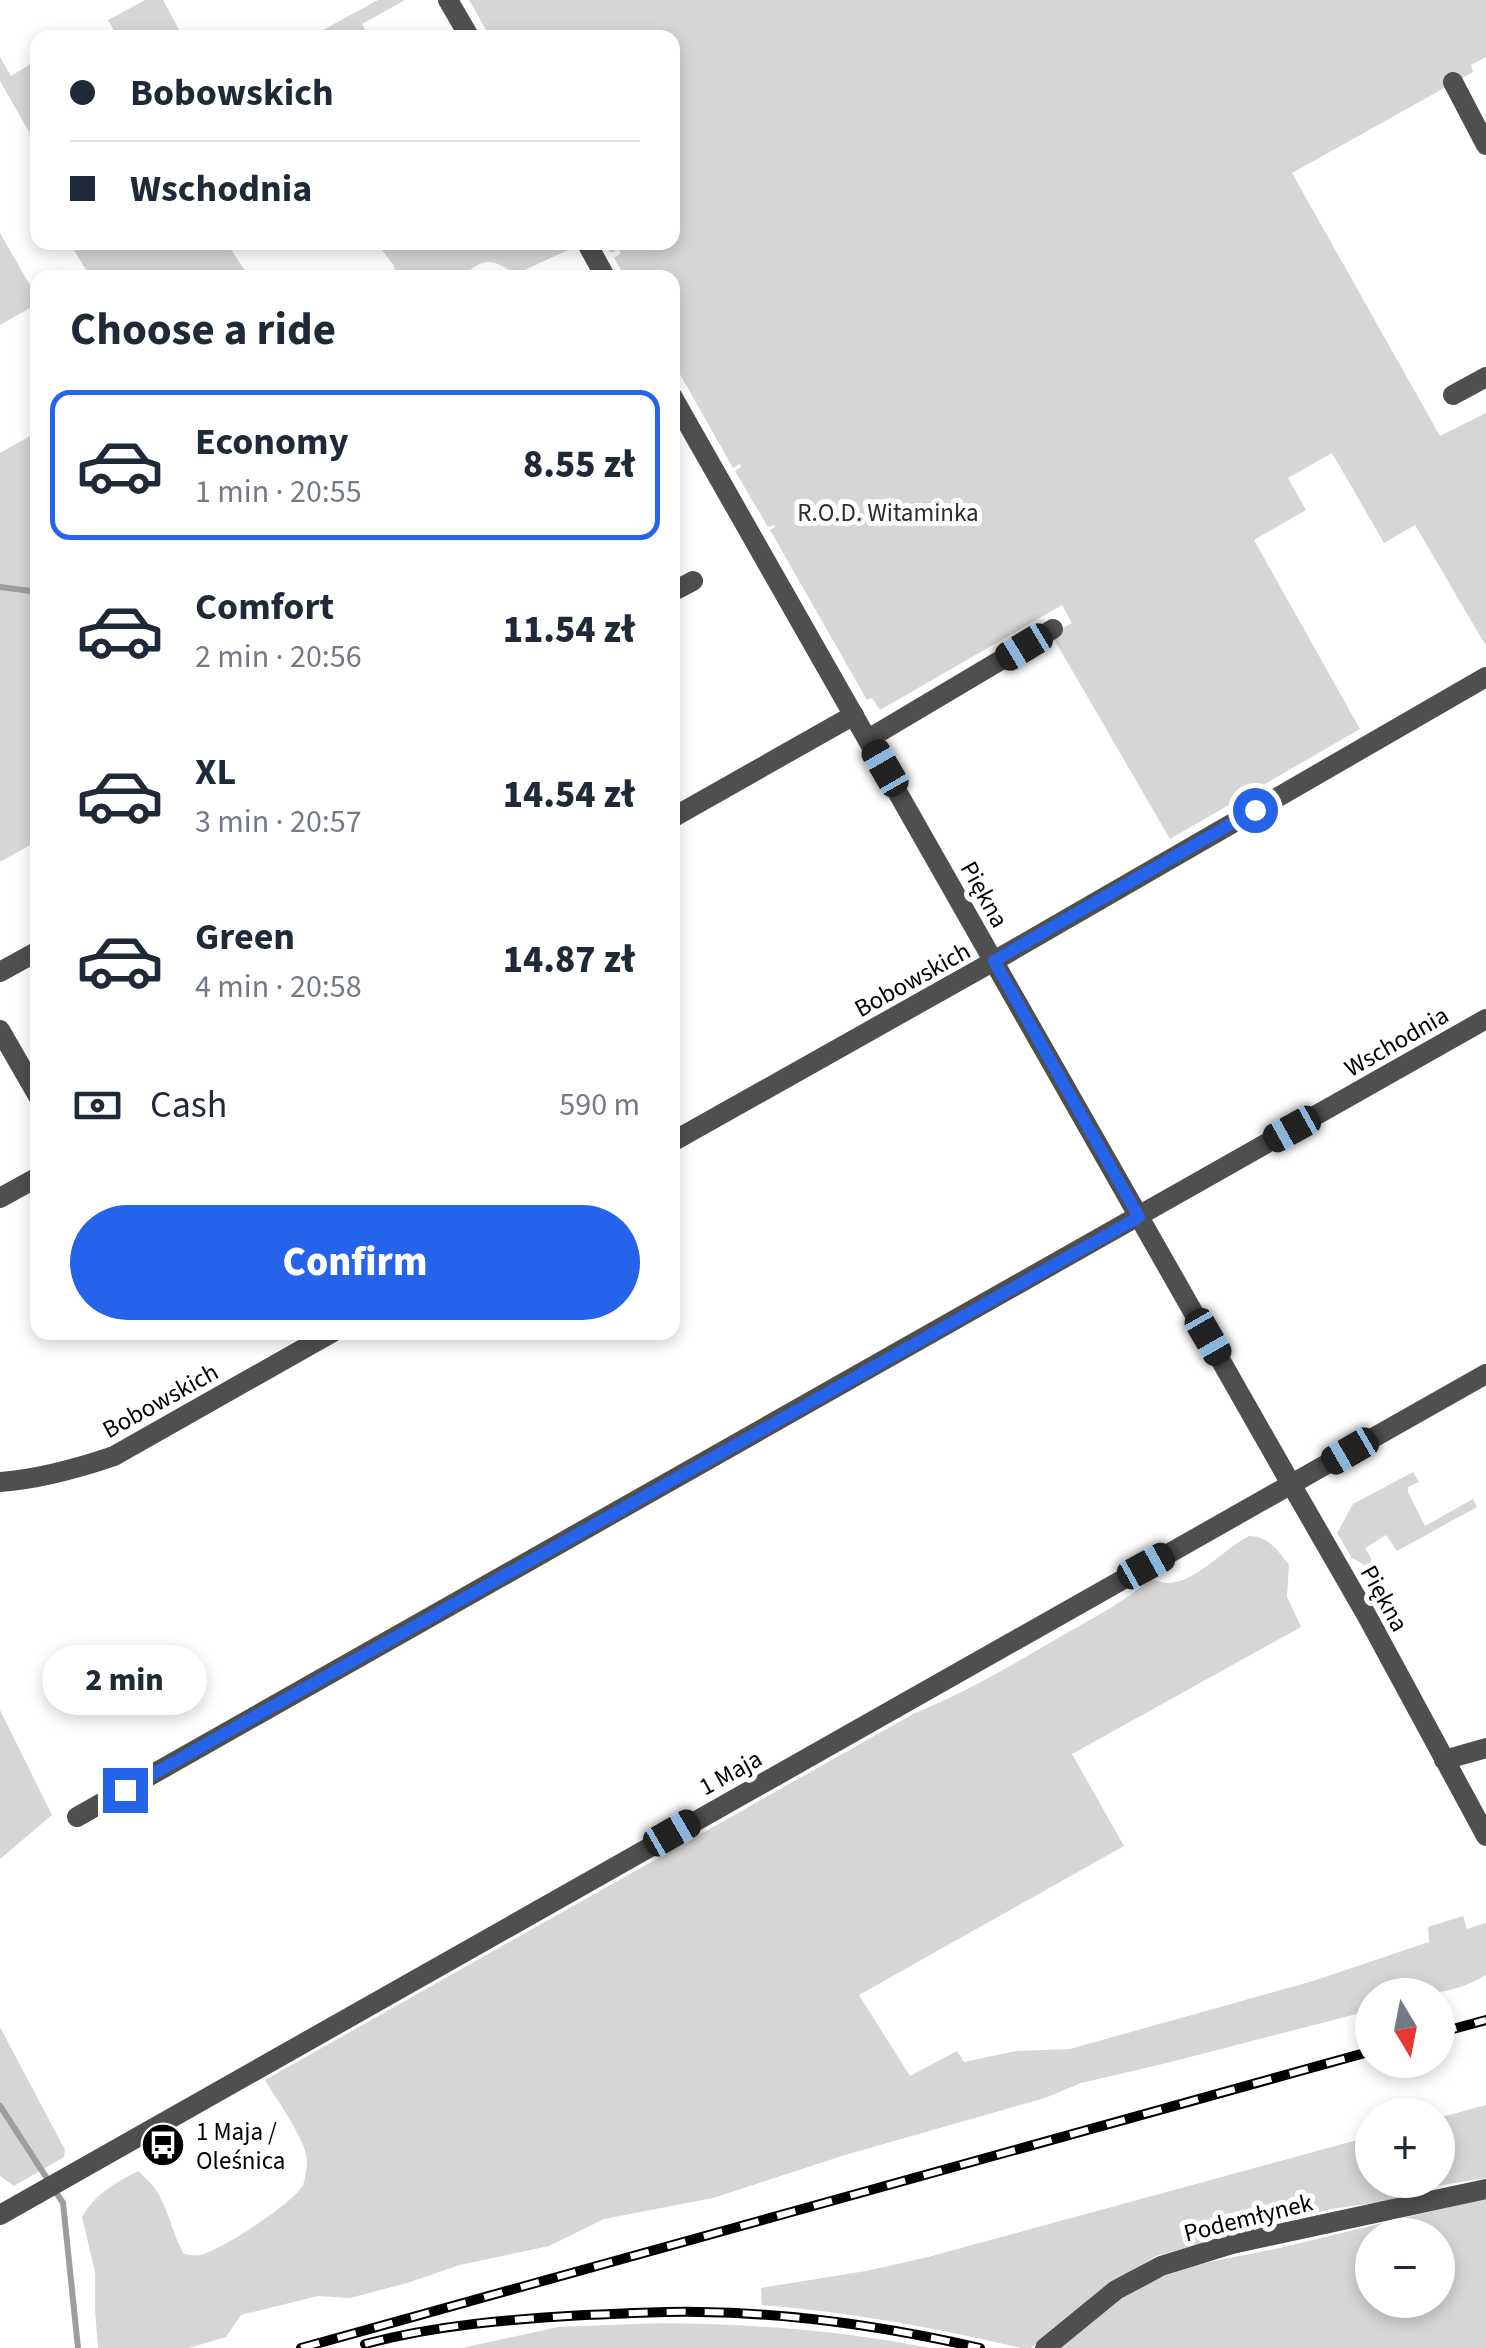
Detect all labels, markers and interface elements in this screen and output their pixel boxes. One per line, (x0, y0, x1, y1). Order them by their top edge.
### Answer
text: Bobowskich (130, 66, 334, 120)
text: Wschodnia (130, 162, 312, 216)
text: Choose a ride (70, 298, 336, 362)
text: Economy (195, 415, 348, 469)
icon: car (75, 420, 165, 510)
text: 8.55 zł (523, 438, 635, 492)
text: 1 min · 20:55 (195, 469, 362, 515)
park label: R.O.D. Witaminka (797, 495, 979, 531)
text: Comfort (195, 580, 334, 634)
icon: car (75, 585, 165, 675)
text: 11.54 zł (503, 603, 635, 657)
car (991, 619, 1057, 675)
text: 2 min · 20:56 (195, 634, 362, 680)
car (857, 735, 913, 801)
text: XL (195, 745, 236, 799)
icon: car (75, 750, 165, 840)
text: 14.54 zł (503, 768, 635, 822)
route start (1233, 788, 1278, 833)
text: 3 min · 20:57 (195, 799, 362, 845)
street label: Piękna (951, 855, 1017, 934)
text: Green (195, 910, 295, 964)
icon: car (75, 915, 165, 1005)
text: 14.87 zł (503, 933, 635, 987)
street label: Bobowskich (848, 933, 977, 1027)
text: 4 min · 20:58 (195, 964, 362, 1010)
street label: Wschodnia (1338, 998, 1455, 1086)
icon: cash (70, 1078, 125, 1133)
text: Cash (150, 1078, 227, 1132)
text: 590 m (559, 1082, 640, 1128)
car (1258, 1101, 1326, 1157)
button: Confirm (70, 1205, 640, 1320)
car (1180, 1304, 1236, 1370)
street label: Bobowskich (96, 1354, 225, 1448)
car (1317, 1423, 1383, 1479)
car (1112, 1538, 1180, 1594)
street label: Piękna (1351, 1559, 1417, 1638)
callout: 2 min (42, 1645, 208, 1715)
text: 2 min (85, 1657, 164, 1703)
street label: 1 Maja (692, 1741, 769, 1805)
route end (103, 1768, 148, 1813)
car (639, 1805, 705, 1861)
north arrow (1355, 1978, 1455, 2078)
map controls (1355, 1978, 1455, 2318)
button: + (1355, 2098, 1455, 2198)
place label: 1 Maja / Oleśnica (196, 2114, 285, 2179)
bus stop icon: 1 Maja / Oleśnica (140, 2122, 186, 2168)
street label: Podemłynek (1180, 2184, 1317, 2251)
button: − (1355, 2218, 1455, 2318)

